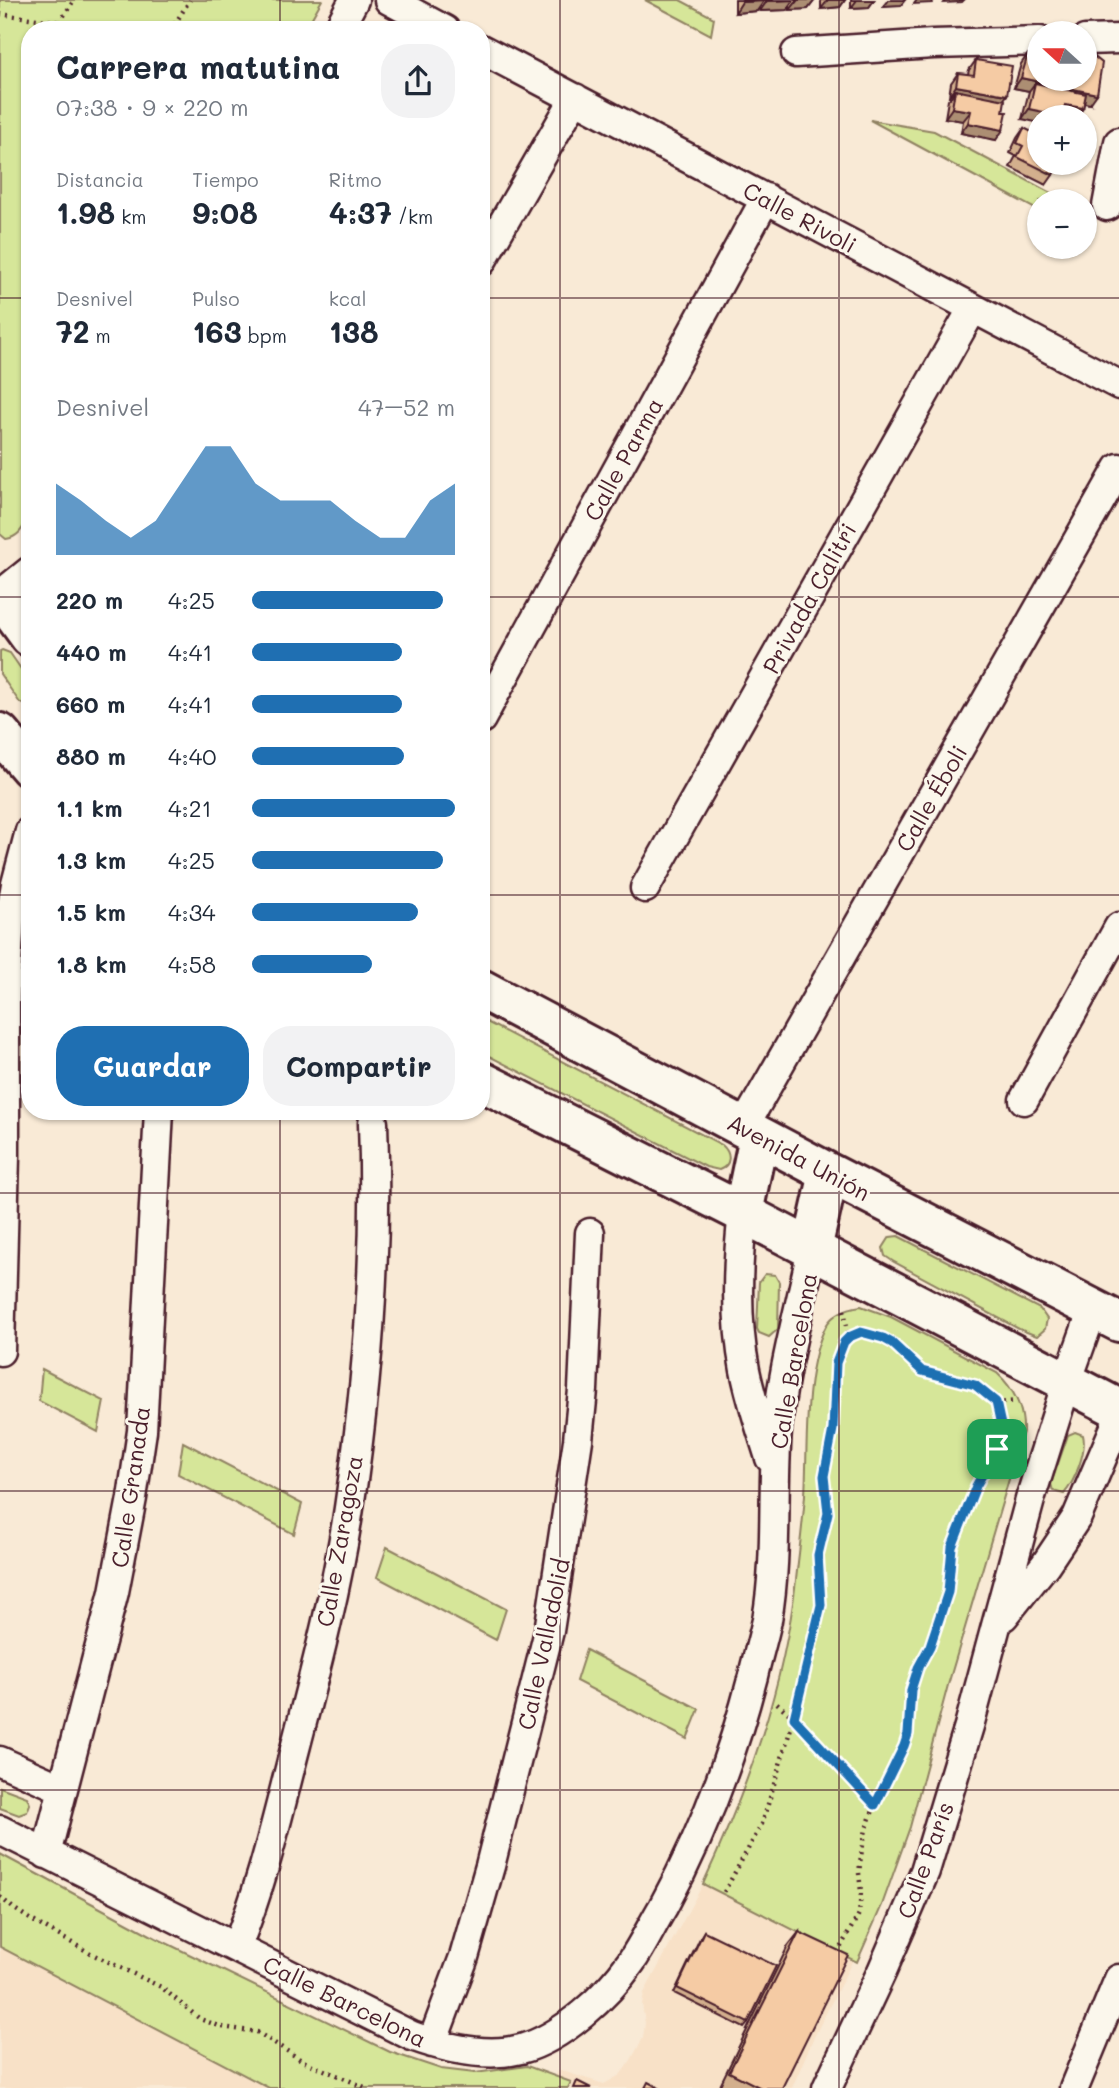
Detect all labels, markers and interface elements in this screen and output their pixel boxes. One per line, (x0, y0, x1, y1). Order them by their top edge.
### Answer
north arrow (1027, 21, 1097, 91)
map controls (1027, 21, 1097, 259)
button: share (381, 44, 455, 118)
text: Carrera matutina (56, 45, 340, 87)
text: 07:38 · 9 × 220 m (56, 92, 249, 122)
button: + (1027, 105, 1097, 175)
text: Distancia (56, 167, 144, 192)
text: Tiempo (192, 167, 259, 192)
text: Ritmo (329, 167, 381, 192)
street label: Calle Rivoli (738, 175, 862, 259)
button: − (1027, 189, 1097, 259)
text: 1.98 (56, 192, 115, 232)
text: 9:08 (192, 192, 258, 232)
text: 4:37 (329, 192, 392, 232)
text: km (115, 204, 146, 229)
text: /km (392, 204, 433, 229)
text: Desnivel (56, 286, 133, 311)
text: Pulso (192, 286, 240, 311)
text: kcal (329, 286, 367, 311)
text: 72 (56, 311, 89, 351)
text: 163 (192, 311, 242, 351)
text: 138 (329, 311, 379, 351)
text: m (89, 323, 111, 348)
text: bpm (242, 323, 287, 348)
text: Desnivel (56, 392, 149, 422)
text: 47–52 m (358, 392, 455, 422)
street label: Calle Parma (577, 392, 669, 526)
street label: Privada Calitri (755, 517, 863, 679)
text: 220 m (56, 585, 123, 615)
text: 4:25 (168, 585, 215, 615)
text: 440 m (56, 637, 127, 667)
text: 4:41 (168, 637, 212, 667)
text: 660 m (56, 689, 125, 719)
text: 4:41 (168, 689, 212, 719)
street label: Calle Éboli (888, 739, 974, 857)
text: 880 m (56, 741, 126, 771)
text: 4:40 (168, 741, 216, 771)
text: 1.1 km (56, 793, 122, 823)
text: 4:21 (168, 793, 212, 823)
text: 1.3 km (56, 845, 126, 875)
text: 4:25 (168, 845, 215, 875)
text: 1.5 km (56, 897, 126, 927)
text: 4:34 (168, 897, 216, 927)
text: 1.8 km (56, 949, 126, 979)
text: 4:58 (168, 949, 216, 979)
button: Guardar (56, 1026, 249, 1106)
button: Compartir (263, 1026, 455, 1106)
street label: Avenida Unión (722, 1107, 876, 1207)
street label: Calle Barcelona (763, 1271, 823, 1451)
street label: Calle Granada (104, 1404, 156, 1570)
pin (967, 1419, 1027, 1479)
icon: arrive (978, 1430, 1016, 1468)
street label: Calle Zaragoza (309, 1453, 369, 1629)
street label: Calle Valladolid (510, 1556, 576, 1732)
street label: Calle París (890, 1797, 960, 1923)
street label: Calle Barcelona (258, 1948, 432, 2054)

